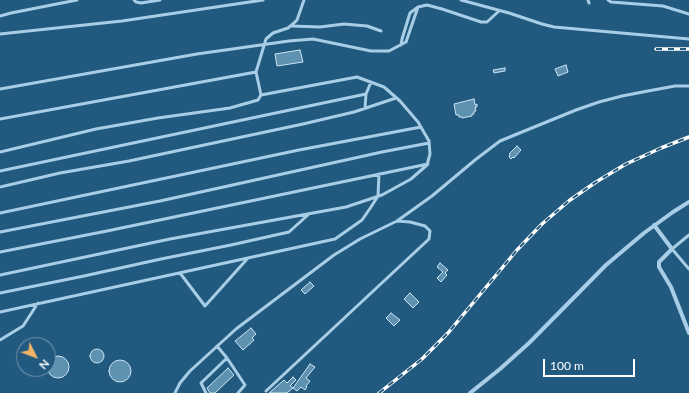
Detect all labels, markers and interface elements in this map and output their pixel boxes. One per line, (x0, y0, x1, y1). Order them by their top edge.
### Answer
north arrow (16, 337, 56, 377)
scale bar (545, 351, 637, 377)
text: N (37, 357, 52, 372)
text: 100 m (550, 358, 584, 373)

